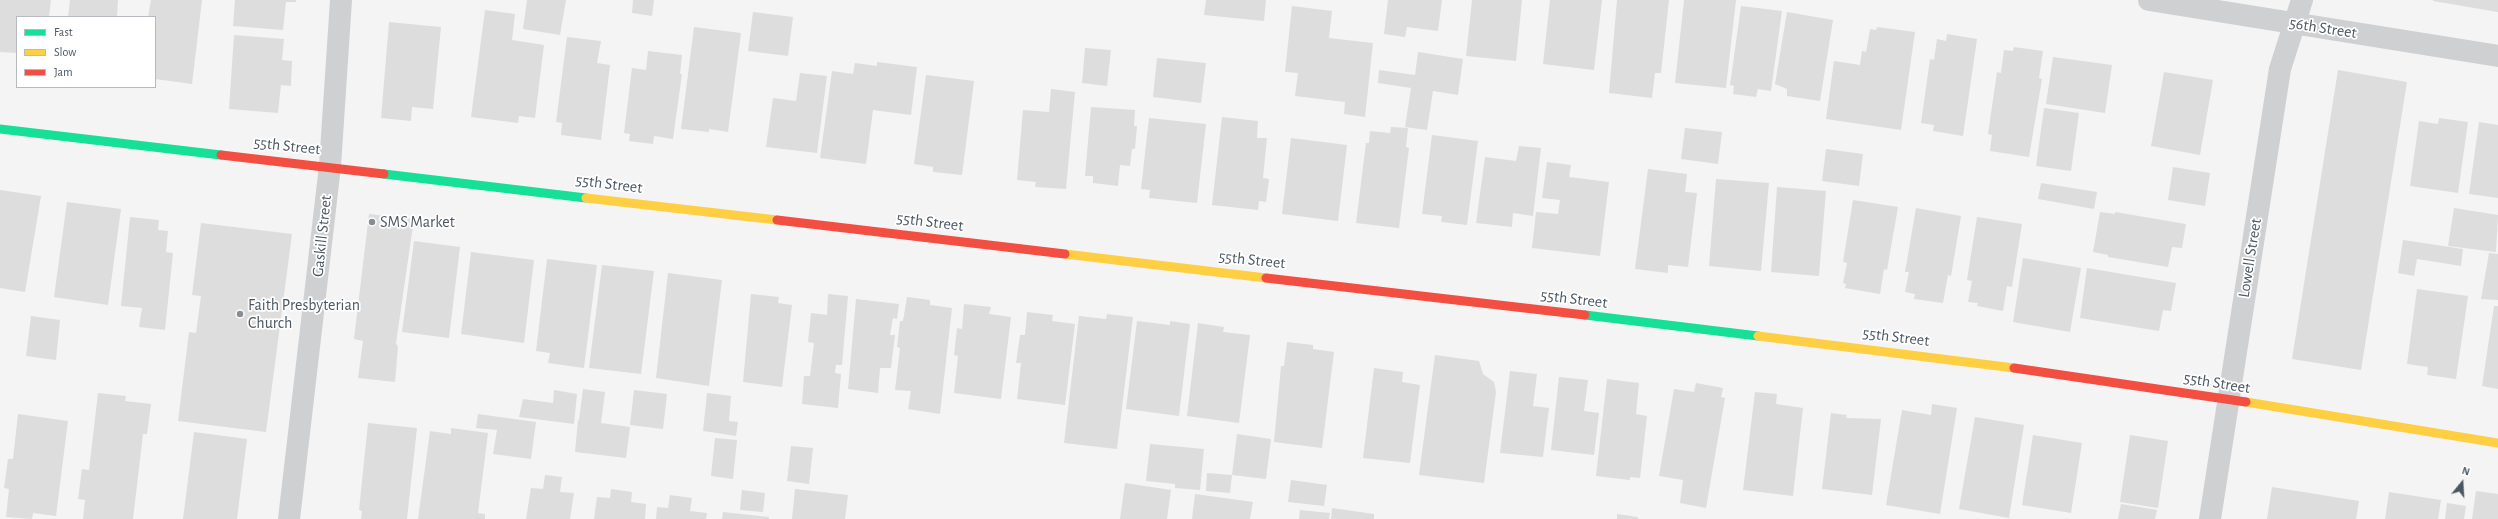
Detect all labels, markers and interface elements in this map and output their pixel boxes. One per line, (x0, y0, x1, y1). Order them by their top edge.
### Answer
street label: 56th Street (2288, 13, 2358, 43)
legend (16, 16, 156, 88)
text: Fast (54, 26, 73, 38)
text: Slow (54, 46, 76, 58)
text: Jam (54, 66, 73, 78)
street label: 55th Street (253, 133, 321, 159)
street label: 55th Street (575, 170, 643, 198)
street label: Gaskill Street (308, 194, 336, 278)
street label: 55th Street (896, 208, 964, 236)
place label: SMS Market (380, 212, 455, 232)
marker: SMS Market (367, 217, 377, 227)
street label: Lowell Street (2234, 217, 2266, 299)
street label: 55th Street (1218, 247, 1286, 273)
street label: 55th Street (1540, 285, 1608, 313)
place label: Faith Presbyterian Church (248, 295, 360, 333)
marker: Faith Presbyterian Church (235, 309, 245, 319)
street label: 55th Street (1862, 323, 1930, 351)
street label: 55th Street (2182, 368, 2252, 398)
north arrow (2442, 463, 2482, 503)
text: N (2461, 465, 2471, 478)

